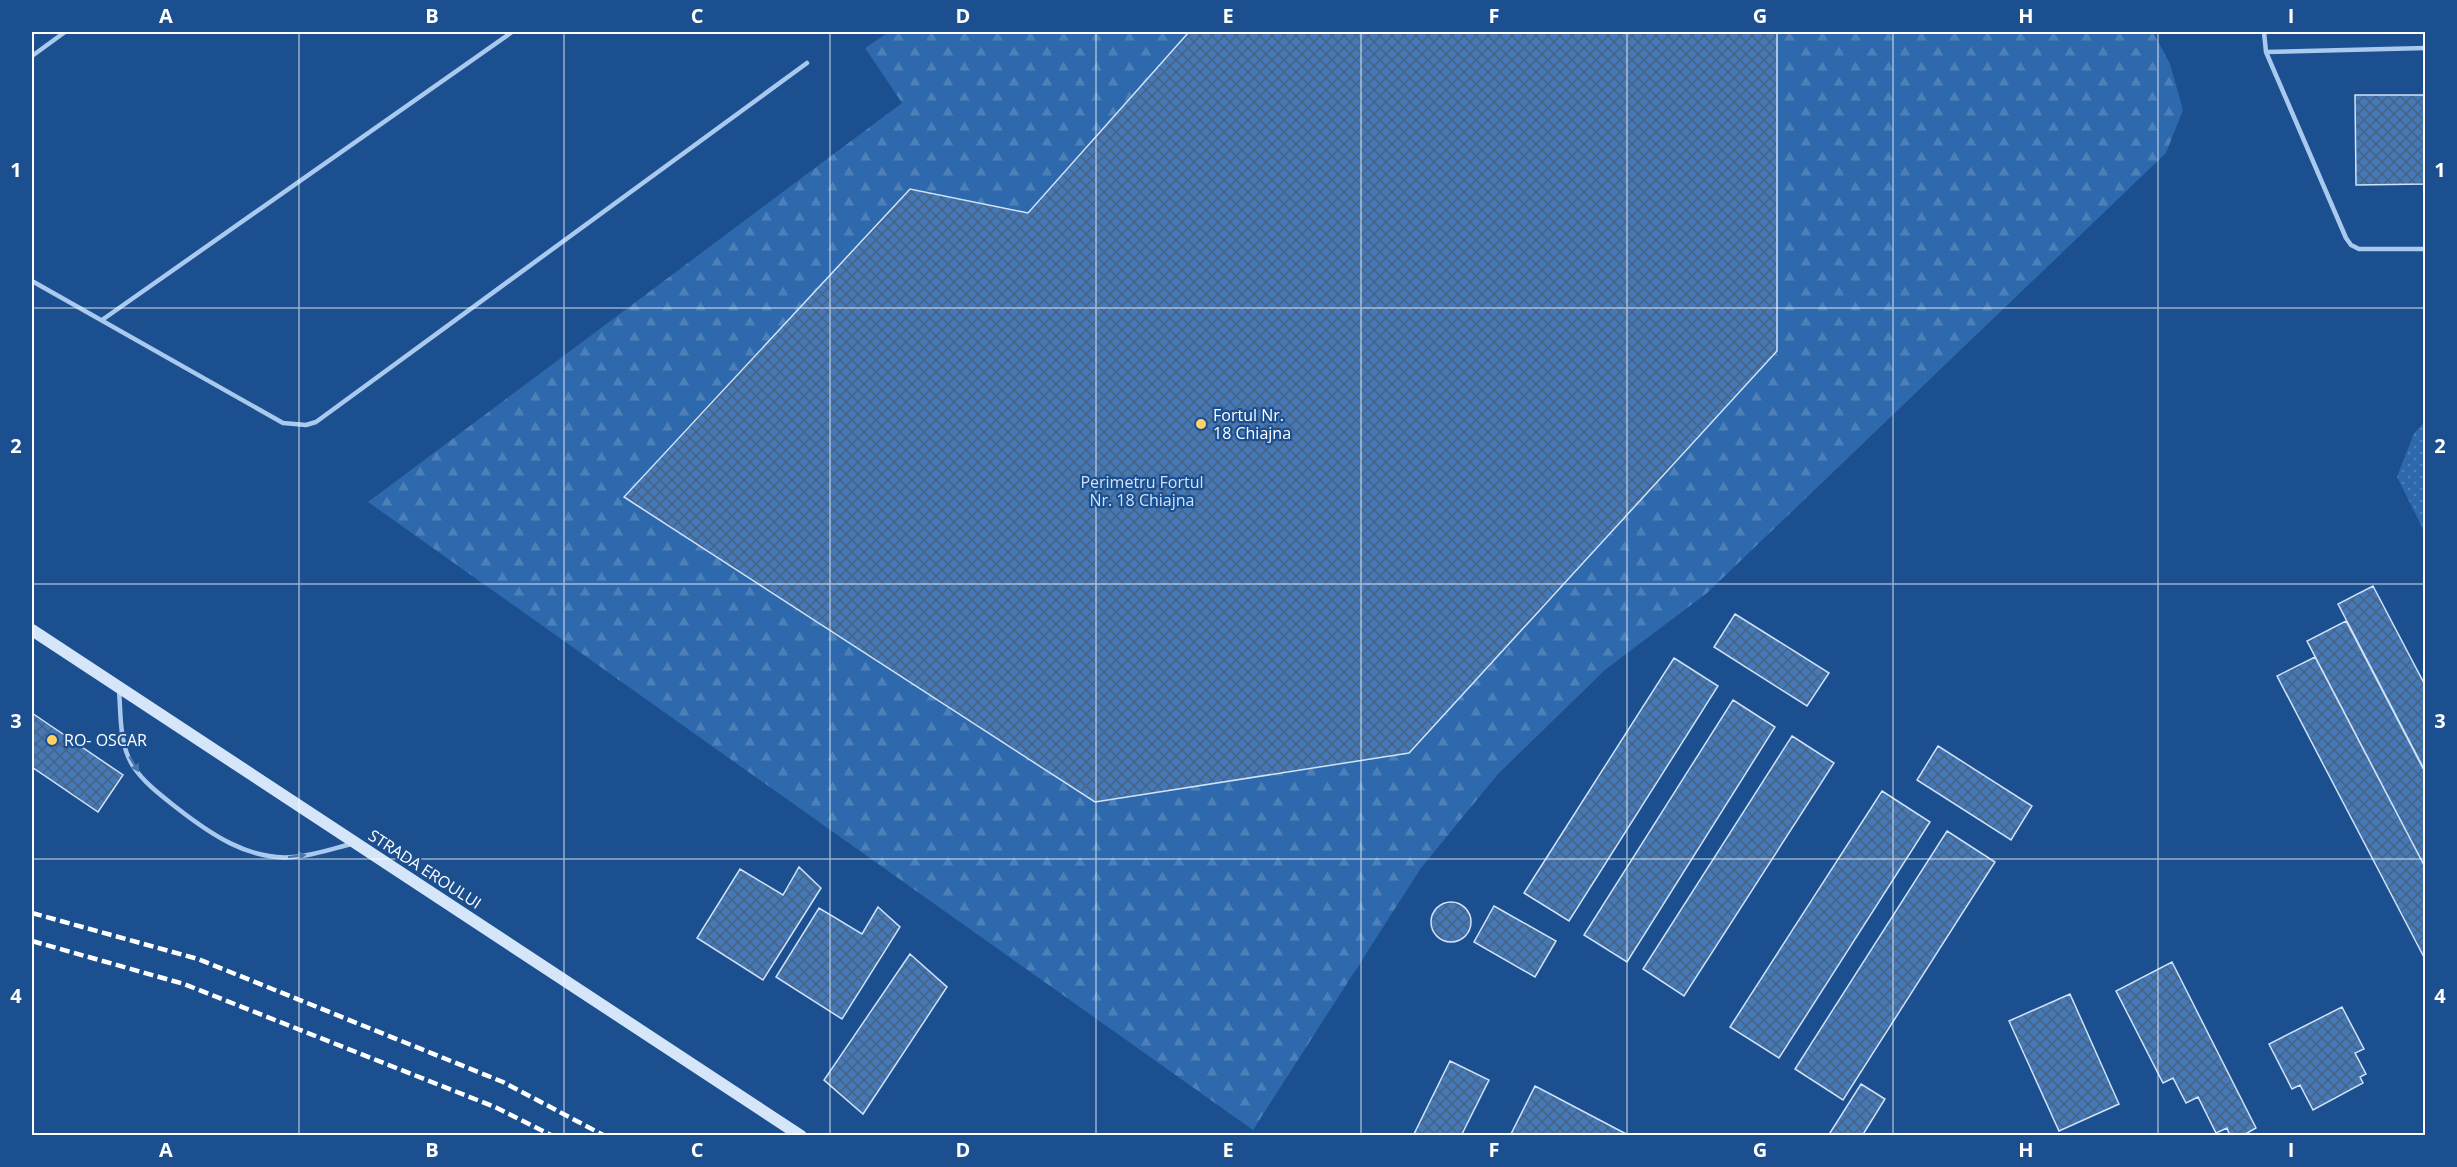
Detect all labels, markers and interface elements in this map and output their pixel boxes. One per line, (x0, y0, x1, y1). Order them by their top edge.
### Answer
text: A (159, 2, 173, 29)
text: B (425, 2, 439, 29)
text: C (691, 2, 704, 29)
text: D (956, 2, 970, 29)
text: E (1222, 2, 1234, 29)
text: F (1489, 2, 1499, 29)
text: G (1753, 2, 1767, 29)
text: H (2018, 2, 2034, 29)
text: I (2288, 2, 2294, 29)
text: 1 (10, 156, 22, 183)
text: 1 (2434, 156, 2446, 183)
place label: Fortul Nr. 18 Chiajna (1213, 404, 1291, 444)
marker: Fortul Nr. 18 Chiajna (1194, 417, 1208, 431)
text: 2 (10, 432, 22, 459)
text: 2 (2434, 432, 2446, 459)
park label: Perimetru Fortul Nr. 18 Chiajna (1080, 471, 1204, 511)
text: 3 (10, 707, 22, 734)
text: 3 (2434, 707, 2446, 734)
place label: RO- OSCAR (64, 729, 147, 751)
marker: RO- OSCAR (45, 733, 59, 747)
one-way arrow (129, 756, 139, 773)
street label: STRADA EROULUI (364, 824, 486, 914)
one-way arrow (287, 851, 306, 861)
text: 4 (10, 982, 22, 1009)
text: 4 (2434, 982, 2446, 1009)
text: A (159, 1136, 173, 1163)
text: B (425, 1136, 439, 1163)
text: C (691, 1136, 704, 1163)
text: D (956, 1136, 970, 1163)
text: E (1222, 1136, 1234, 1163)
text: F (1489, 1136, 1499, 1163)
text: G (1753, 1136, 1767, 1163)
text: H (2018, 1136, 2034, 1163)
text: I (2288, 1136, 2294, 1163)

